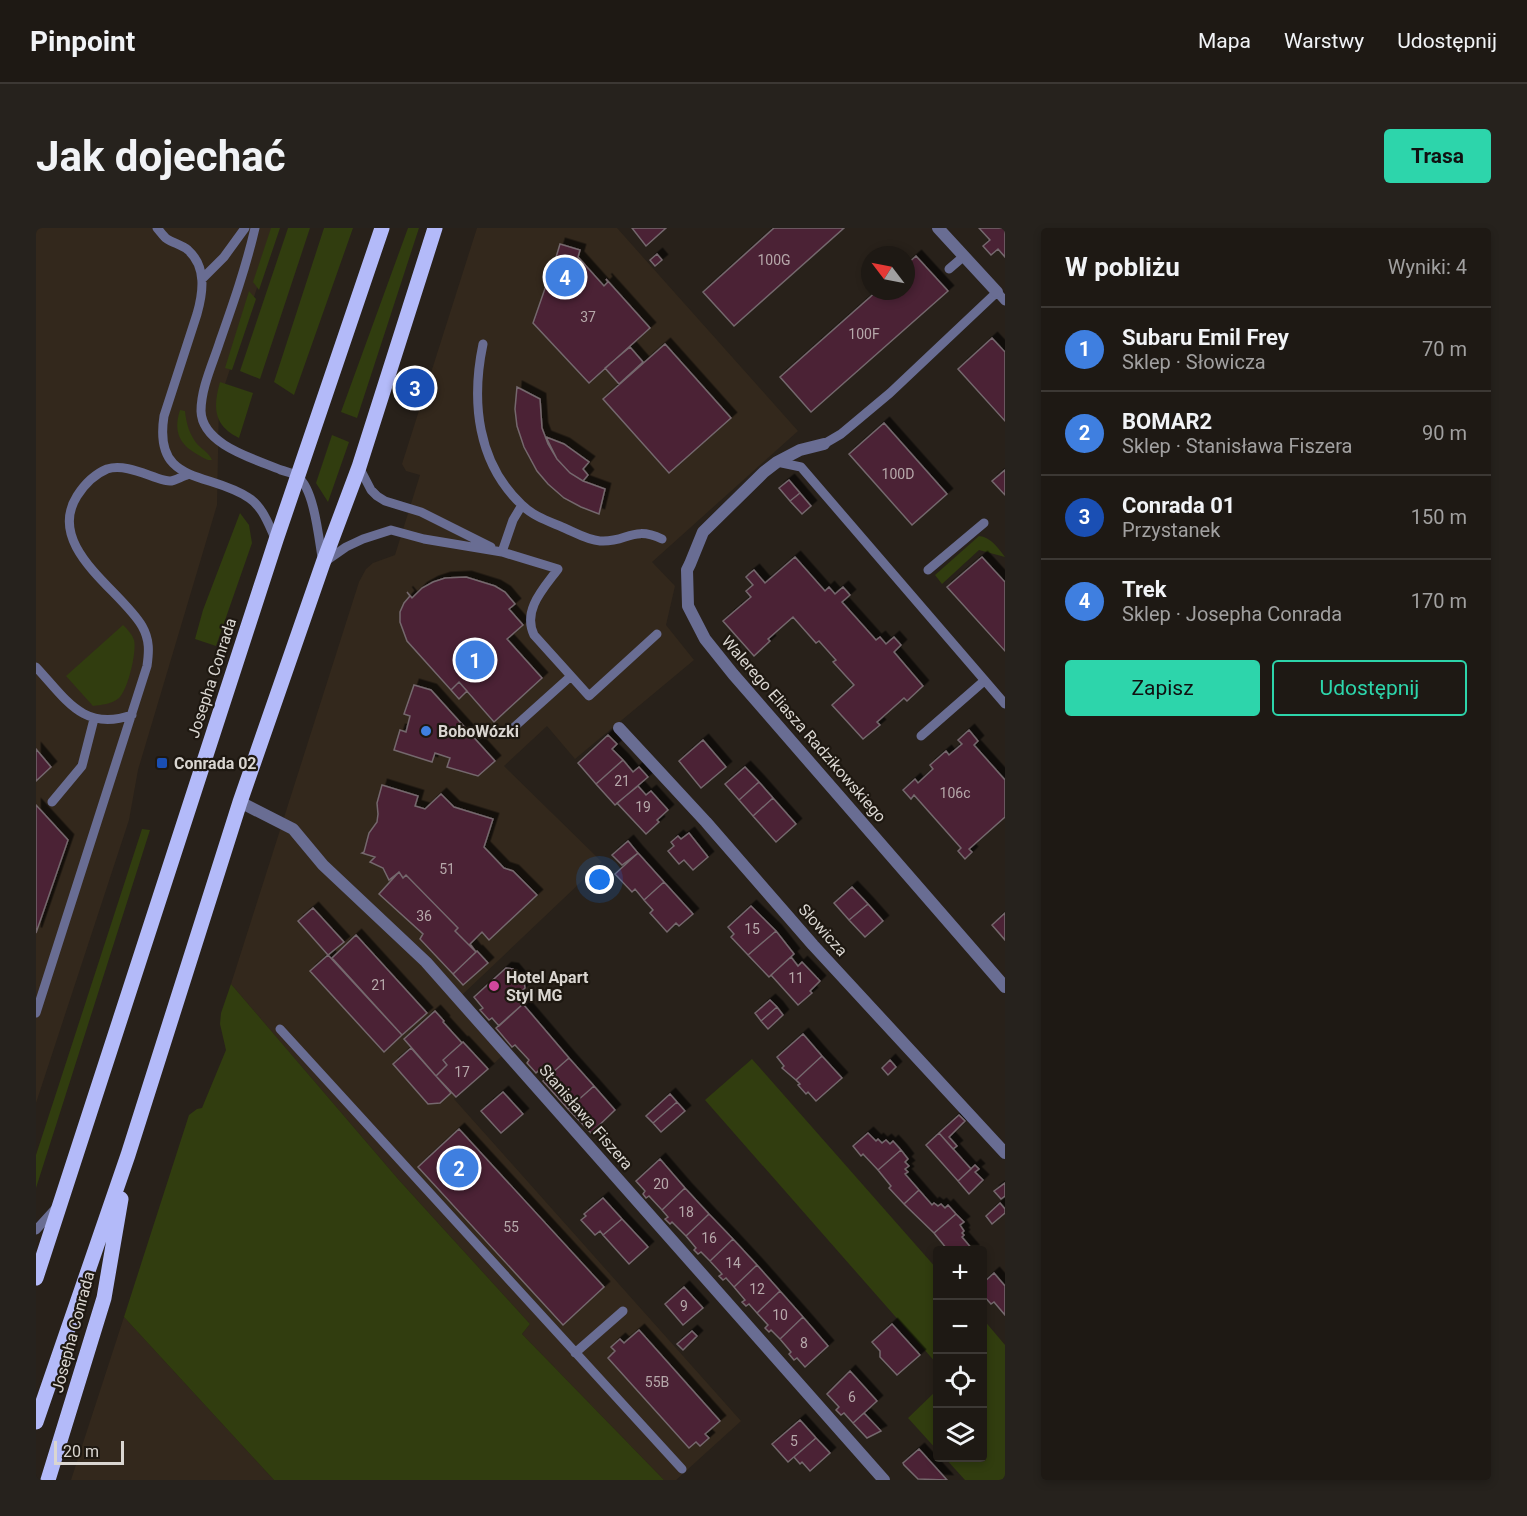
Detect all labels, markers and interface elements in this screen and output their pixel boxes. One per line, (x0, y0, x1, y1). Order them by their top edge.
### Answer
text: Pinpoint (30, 25, 135, 58)
text: Mapa (1198, 29, 1251, 53)
text: Warstwy (1284, 29, 1364, 53)
text: Udostępnij (1397, 29, 1497, 53)
button: Trasa (1384, 129, 1491, 183)
text: Jak dojechać (36, 132, 286, 181)
north arrow (861, 246, 915, 300)
house number: 100G (757, 252, 791, 268)
text: W pobliżu (1065, 252, 1180, 282)
pin: 4 (546, 254, 584, 300)
text: Wyniki: 4 (1388, 255, 1467, 279)
house number: 37 (580, 309, 596, 325)
text: Subaru Emil Frey (1122, 325, 1289, 350)
house number: 100F (848, 326, 880, 342)
text: 1 (1079, 337, 1090, 361)
text: 70 m (1422, 337, 1467, 361)
text: Sklep · Słowicza (1122, 350, 1266, 374)
pin: 3 (396, 366, 434, 410)
text: BOMAR2 (1122, 409, 1212, 434)
text: 2 (1079, 421, 1090, 445)
text: 90 m (1422, 421, 1467, 445)
text: Sklep · Stanisława Fiszera (1122, 434, 1352, 458)
house number: 100D (882, 466, 914, 482)
text: Conrada 01 (1122, 493, 1236, 518)
text: 3 (1079, 505, 1090, 529)
text: 150 m (1411, 505, 1467, 529)
text: Przystanek (1122, 518, 1220, 542)
text: Trek (1122, 577, 1166, 602)
text: 4 (1079, 589, 1090, 613)
text: 170 m (1411, 589, 1467, 613)
text: Sklep · Josepha Conrada (1122, 602, 1342, 626)
street label: Josepha Conrada (184, 616, 240, 740)
street label: Walerego Eliasza Radzikowskiego (718, 632, 890, 826)
pin: 1 (456, 638, 494, 682)
button: Zapisz (1065, 660, 1260, 716)
button: Udostępnij (1272, 660, 1467, 716)
place label: BoboWózki (438, 722, 519, 741)
marker: BoboWózki (419, 724, 433, 738)
place label: Conrada 02 (174, 754, 257, 773)
marker: Conrada 02 (155, 756, 169, 770)
house number: 21 (614, 773, 630, 789)
house number: 106c (940, 785, 970, 801)
house number: 19 (635, 799, 651, 815)
house number: 51 (439, 861, 455, 877)
your location (585, 865, 614, 894)
street label: Słowicza (795, 900, 851, 960)
house number: 36 (416, 908, 432, 924)
house number: 15 (744, 921, 760, 937)
place label: Hotel Apart Styl MG (506, 968, 589, 1005)
house number: 11 (788, 970, 804, 986)
house number: 21 (371, 977, 387, 993)
marker: Hotel Apart Styl MG (487, 979, 501, 993)
street label: Stanisława Fiszera (535, 1060, 637, 1174)
house number: 17 (454, 1064, 470, 1080)
pin: 2 (440, 1146, 478, 1190)
house number: 20 (653, 1176, 669, 1192)
house number: 18 (678, 1204, 694, 1220)
house number: 55 (503, 1219, 519, 1235)
house number: 16 (701, 1230, 717, 1246)
map controls (933, 1246, 987, 1462)
button: + (933, 1246, 987, 1300)
house number: 14 (725, 1255, 741, 1271)
street label: Josepha Conrada (48, 1269, 98, 1395)
house number: 12 (749, 1281, 765, 1297)
house number: 9 (680, 1298, 688, 1314)
button: − (933, 1300, 987, 1354)
house number: 10 (772, 1307, 788, 1323)
house number: 8 (800, 1335, 808, 1351)
button: locate (933, 1354, 987, 1408)
house number: 55B (645, 1374, 669, 1390)
house number: 6 (848, 1389, 856, 1405)
button: layers (933, 1408, 987, 1462)
house number: 5 (790, 1433, 798, 1449)
scale bar (54, 1438, 124, 1466)
text: 20 m (63, 1442, 99, 1461)

